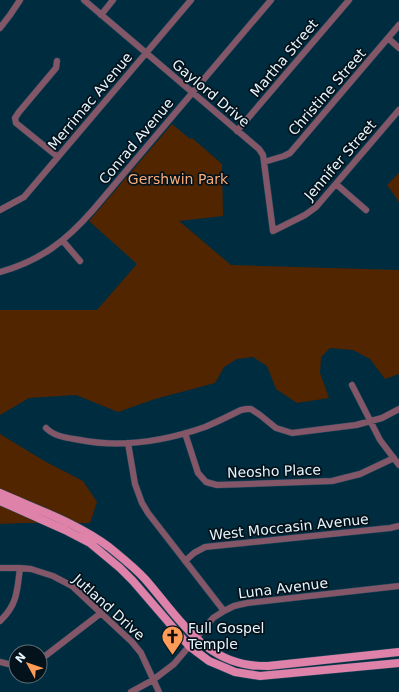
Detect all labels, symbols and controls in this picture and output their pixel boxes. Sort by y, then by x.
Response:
street label: Martha Street [247,16,321,100]
street label: Christine Street [285,45,369,139]
street label: Merrimac Avenue [45,49,135,153]
street label: Gaylord Drive [169,56,253,130]
street label: Conrad Avenue [96,95,176,187]
street label: Jennifer Street [300,116,379,204]
park label: Gershwin Park [128,171,229,187]
street label: Neosho Place [227,461,321,481]
street label: West Moccasin Avenue [209,511,369,543]
street label: Jutland Drive [69,570,148,643]
street label: Luna Avenue [237,575,329,601]
place label: Full Gospel Temple [187,620,265,652]
church icon: Full Gospel Temple [160,623,186,656]
north arrow [8,644,48,684]
text: N [13,650,29,666]

